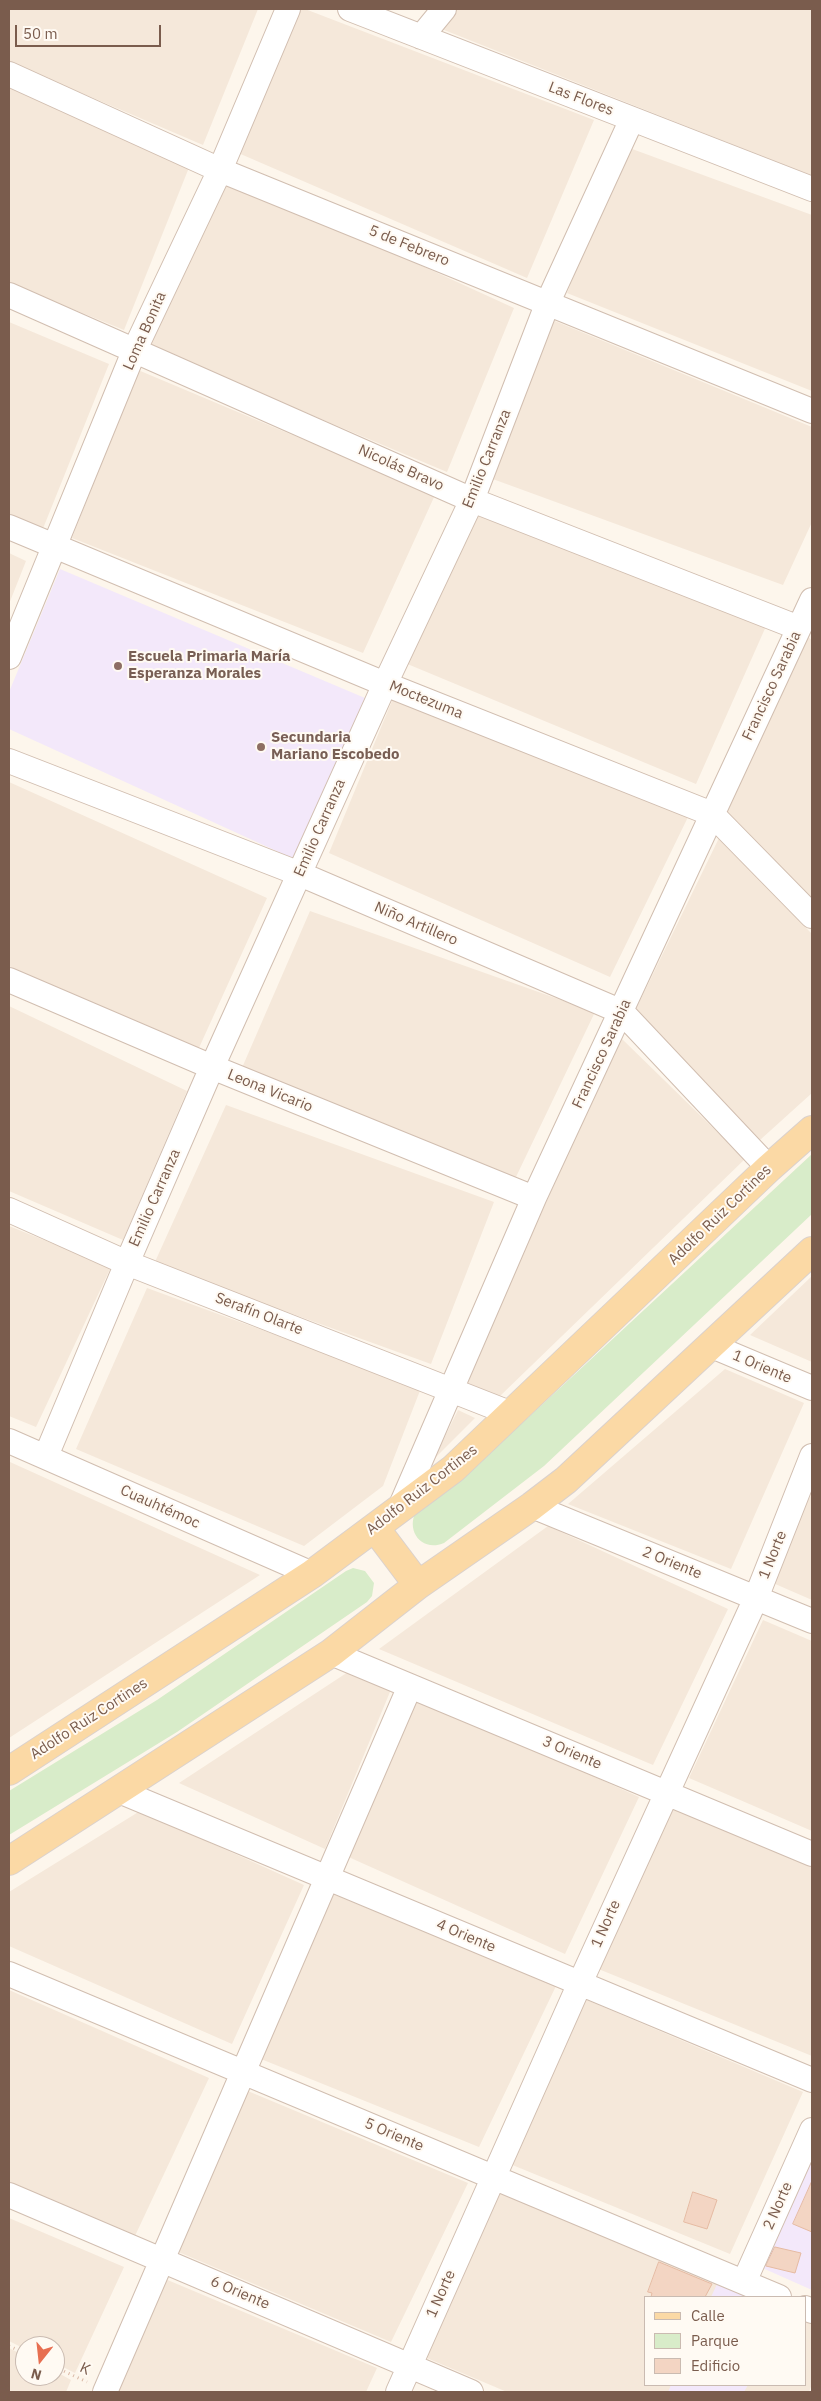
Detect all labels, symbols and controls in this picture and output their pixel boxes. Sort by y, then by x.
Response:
scale bar [18,15,164,47]
text: 50 m [23,24,58,43]
street label: Las Flores [546,78,616,120]
street label: 5 de Febrero [366,222,452,270]
street label: Loma Bonita [120,289,170,373]
street label: Emilio Carranza [459,407,515,511]
street label: Nicolás Bravo [355,441,447,495]
street label: Francisco Sarabia [739,628,805,744]
place label: Escuela Primaria María Esperanza Morales [128,648,291,683]
marker: Escuela Primaria María Esperanza Morales [112,660,124,672]
street label: Moctezuma [386,677,466,723]
place label: Secundaria Mariano Escobedo [271,729,400,764]
marker: Secundaria Mariano Escobedo [255,741,267,753]
street label: Emilio Carranza [290,776,350,880]
street label: Niño Artillero [371,898,461,950]
street label: Francisco Sarabia [569,996,635,1112]
street label: Leona Vicario [225,1066,315,1116]
street label: Emilio Carranza [125,1146,185,1250]
street label: Adolfo Ruiz Cortines [665,1161,775,1269]
street label: Serafín Olarte [212,1289,306,1339]
street label: 1 Oriente [730,1346,794,1388]
street label: Adolfo Ruiz Cortines [363,1441,481,1539]
street label: Cuauhtémoc [117,1481,203,1533]
street label: 1 Norte [755,1528,791,1582]
street label: 2 Oriente [640,1543,704,1583]
street label: Adolfo Ruiz Cortines [27,1674,151,1764]
street label: 3 Oriente [540,1732,604,1774]
street label: 1 Norte [587,1897,625,1951]
street label: 4 Oriente [434,1915,498,1957]
street label: 5 Oriente [362,2114,426,2156]
street label: 2 Norte [759,2179,797,2233]
street label: 1 Norte [422,2267,460,2321]
street label: 6 Oriente [208,2272,272,2314]
legend [644,2296,806,2386]
text: Calle [691,2306,725,2325]
text: Parque [691,2331,739,2350]
north arrow [15,2336,65,2386]
text: Edificio [691,2356,740,2375]
street label: K [77,2359,93,2379]
text: N [29,2364,44,2385]

